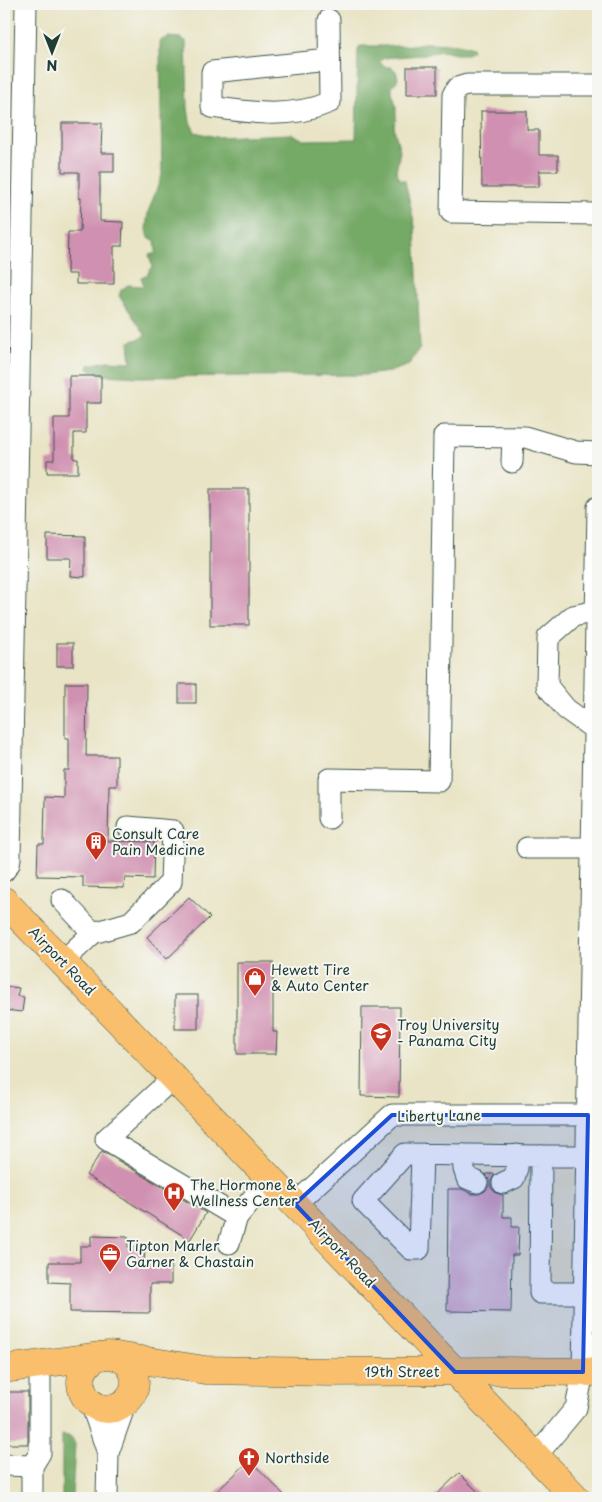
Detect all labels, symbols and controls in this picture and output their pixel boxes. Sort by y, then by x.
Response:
north arrow [28,28,78,78]
text: N [46,55,58,76]
place label: Consult Care Pain Medicine [112,823,205,860]
building icon: Consult Care Pain Medicine [84,830,108,861]
street label: Airport Road [24,921,101,1000]
place label: Hewett Tire & Auto Center [271,959,369,996]
shop icon: Hewett Tire & Auto Center [243,966,267,997]
place label: Troy University - Panama City [397,1014,500,1051]
school or university icon: Troy University - Panama City [369,1021,393,1052]
street label: Liberty Lane [397,1104,481,1127]
place label: The Hormone & Wellness Center [190,1174,298,1211]
hospital icon: The Hormone & Wellness Center [162,1181,186,1212]
street label: Airport Road [304,1213,381,1292]
place label: Tipton Marler Garner & Chastain [126,1235,254,1272]
office icon: Tipton Marler Garner & Chastain [98,1242,122,1273]
street label: 19th Street [365,1361,440,1382]
church icon: Northside [237,1446,261,1477]
place label: Northside [265,1447,329,1468]

